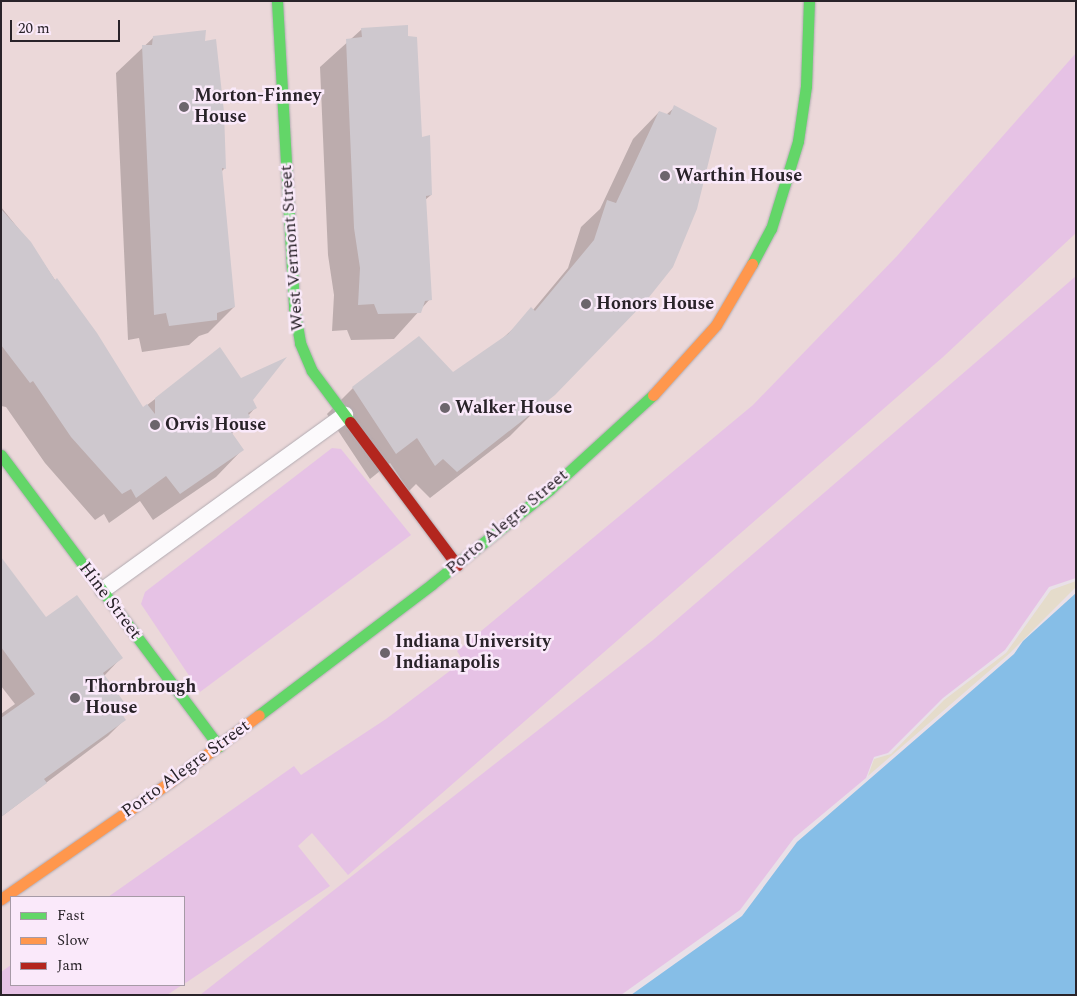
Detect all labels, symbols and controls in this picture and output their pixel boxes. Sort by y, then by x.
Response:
scale bar [12,10,122,42]
text: 20 m [18,17,50,40]
place label: Morton-Finney House [194,86,321,128]
marker: Morton-Finney House [178,101,190,113]
street label: West Vermont Street [275,164,309,332]
place label: Warthin House [675,165,802,187]
marker: Warthin House [659,170,671,182]
place label: Honors House [596,293,714,315]
marker: Honors House [580,298,592,310]
place label: Walker House [455,397,572,419]
marker: Walker House [439,402,451,414]
place label: Orvis House [165,414,266,436]
marker: Orvis House [149,419,161,431]
street label: Porto Alegre Street [441,465,573,579]
street label: Hine Street [74,558,146,644]
place label: Indiana University Indianapolis [395,632,551,674]
marker: Indiana University Indianapolis [379,647,391,659]
place label: Thornbrough House [85,677,196,720]
marker: Thornbrough House [69,692,81,704]
street label: Porto Alegre Street [118,715,254,823]
legend [10,896,185,986]
text: Fast [57,904,85,927]
text: Slow [57,929,89,952]
text: Jam [57,954,83,977]

